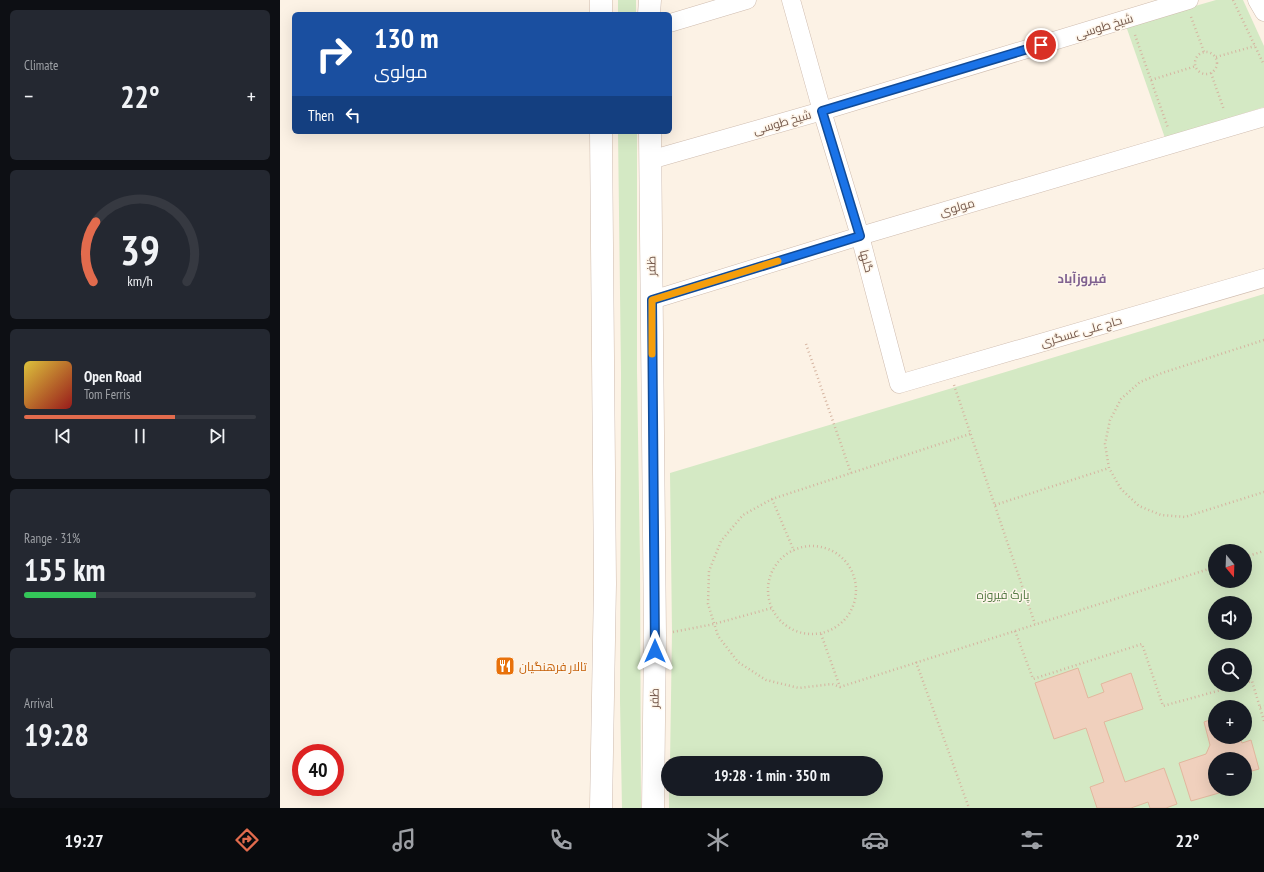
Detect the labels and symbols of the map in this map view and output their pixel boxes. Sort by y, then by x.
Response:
street label: شیخ طوسی [1073,10,1135,43]
pin [1024,28,1058,62]
street label: شیخ طوسی [751,107,813,138]
street label: مولوی [938,195,976,219]
street label: گلها [857,248,877,274]
street label: ظفر [643,256,659,277]
district label: فیروزآباد [1057,270,1107,287]
street label: حاج علی عسگری [1039,312,1124,351]
north arrow [1208,544,1252,588]
park label: پارک فیروزه [977,587,1030,604]
position arrow [634,630,676,672]
restaurant icon: تالار فرهنگیان [494,655,516,677]
place label: تالار فرهنگیان [519,659,587,674]
street label: ظفر [646,688,662,709]
speed limit sign: 40 [292,744,344,796]

